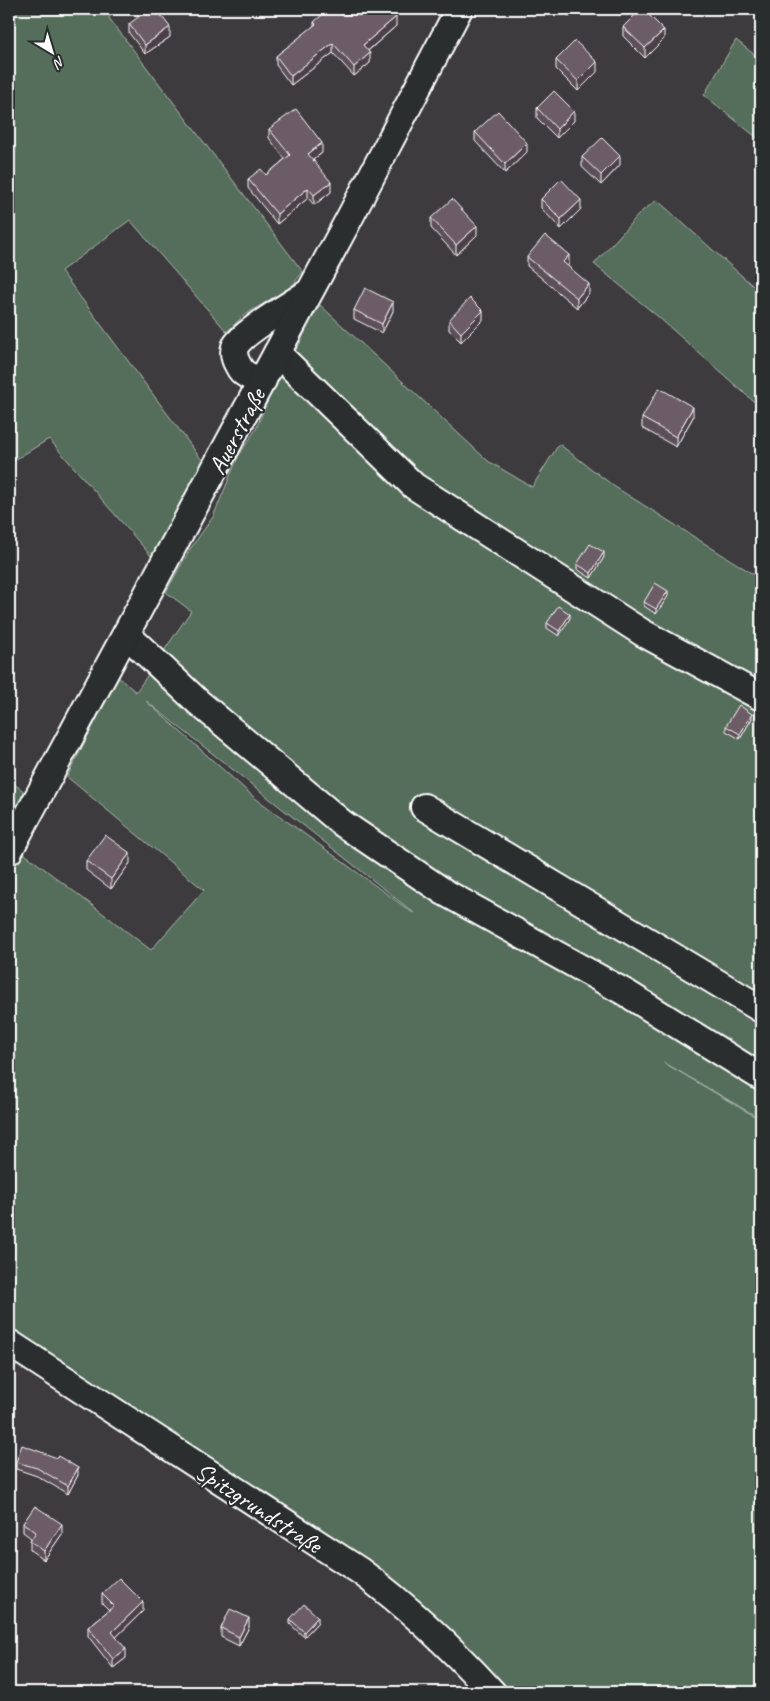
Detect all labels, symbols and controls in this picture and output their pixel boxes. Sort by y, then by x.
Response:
north arrow [28,28,78,78]
text: N [49,52,68,73]
street label: Auerstraße [201,381,274,480]
street label: Spitzgrundstraße [189,1455,329,1562]

